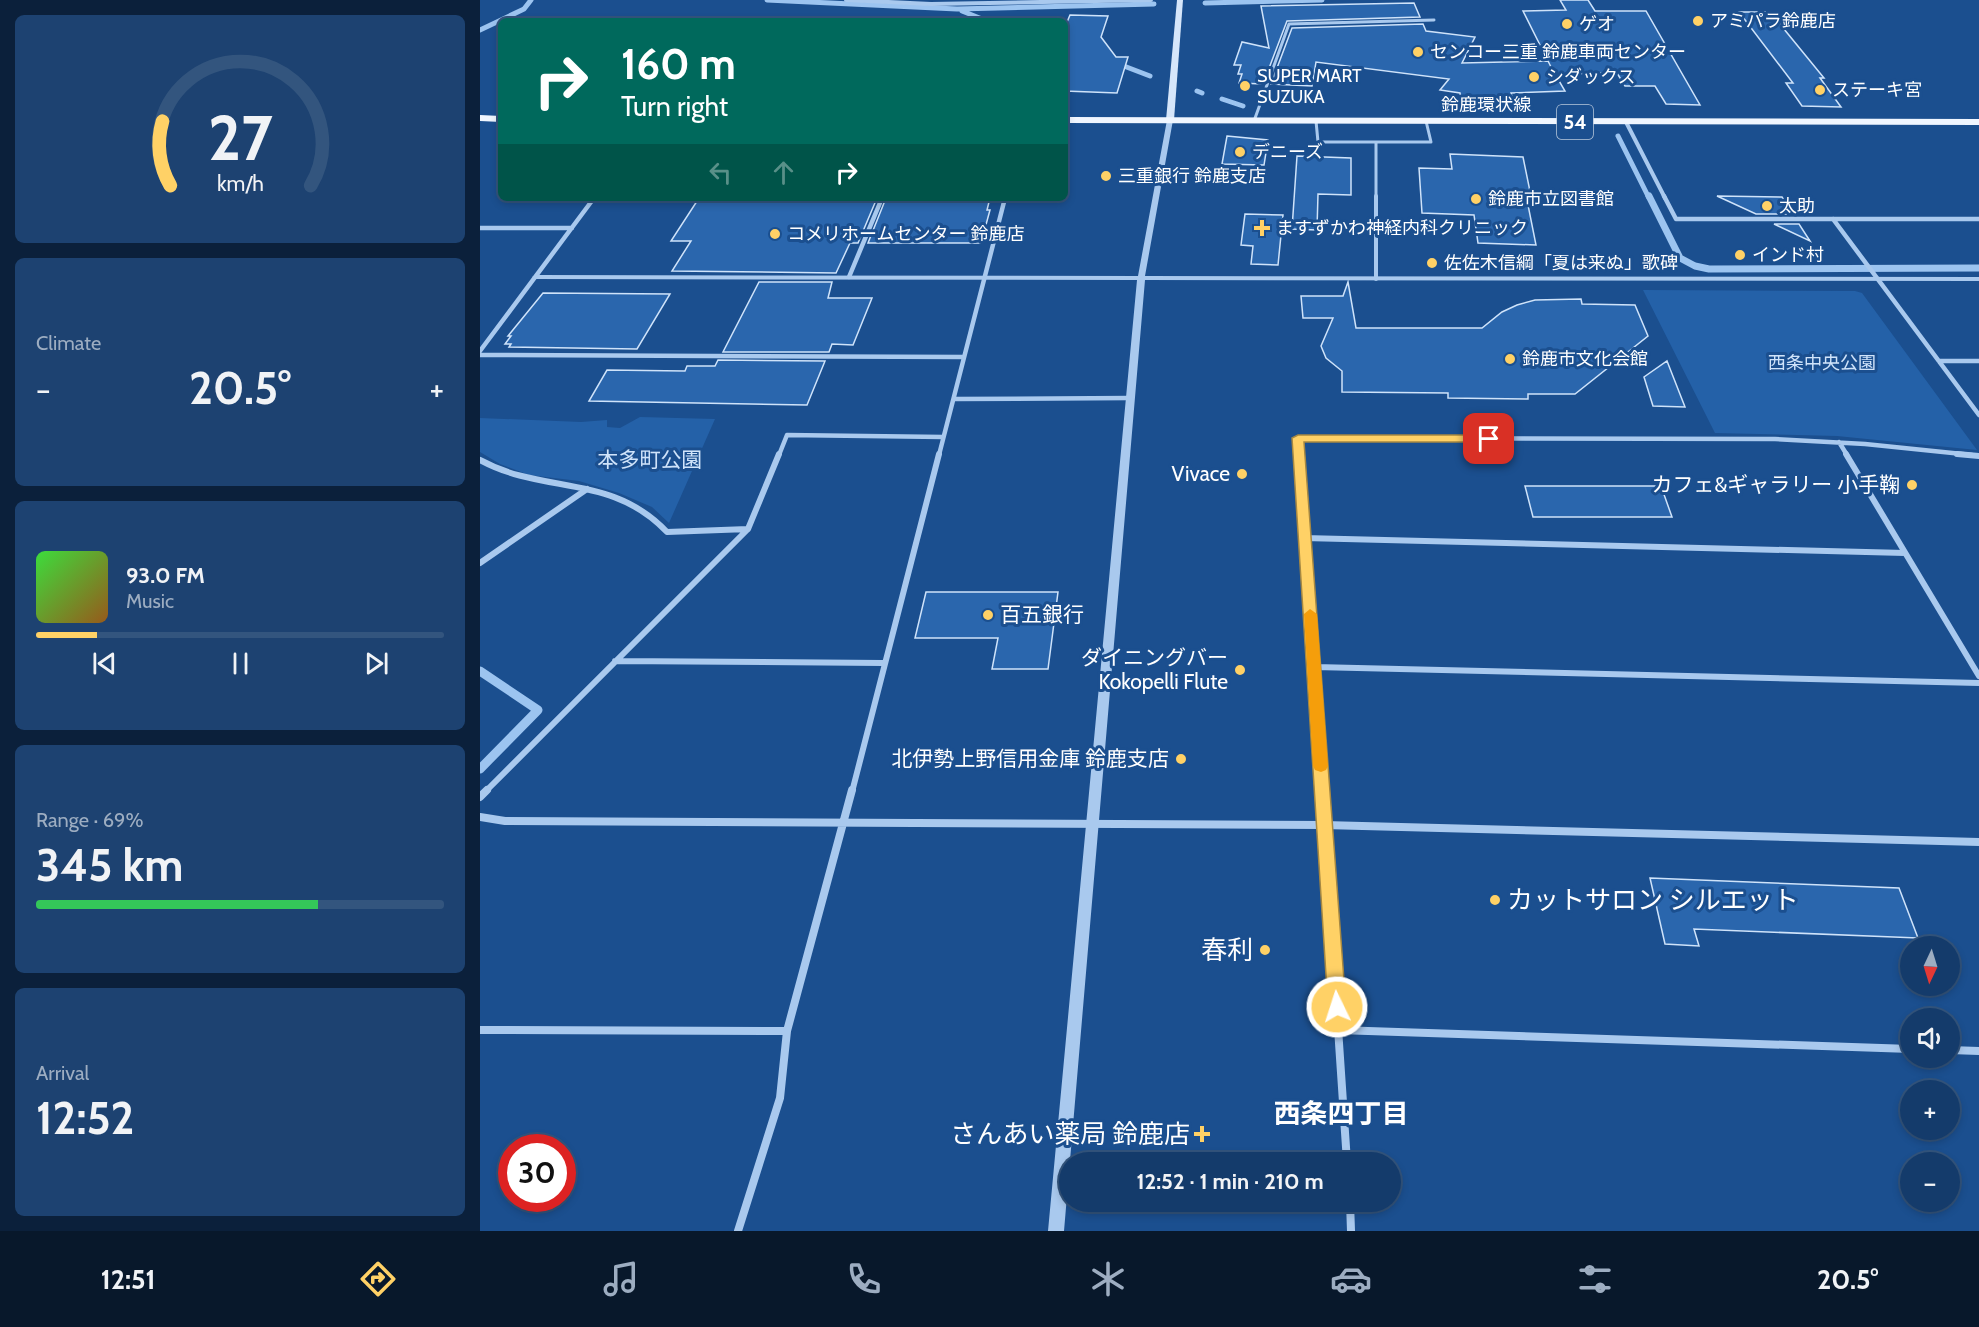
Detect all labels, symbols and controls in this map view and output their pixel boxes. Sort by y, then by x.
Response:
place label: アミパラ鈴鹿店 [1710,10,1836,32]
place label: ゲオ [1579,13,1615,35]
marker: アミパラ鈴鹿店 [1691,14,1705,28]
marker: ゲオ [1560,17,1574,31]
text: 160 m [621,38,736,90]
place label: センコー三重 鈴鹿車両センター [1430,41,1686,63]
icon: right [522,42,600,120]
marker: センコー三重 鈴鹿車両センター [1411,45,1425,59]
place label: SUPER MART SUZUKA [1257,65,1362,108]
place label: シダックス [1546,66,1635,88]
marker: シダックス [1527,70,1541,84]
marker: SUPER MART SUZUKA [1238,79,1252,93]
place label: ステーキ宮 [1832,79,1922,101]
marker: ステーキ宮 [1813,83,1827,97]
text: Turn right [621,90,728,123]
street label: 鈴鹿環状線 [1441,94,1531,116]
text: 27 [208,100,273,176]
road number: 54 [1557,105,1593,139]
place label: デニーズ [1252,141,1323,163]
marker: デニーズ [1233,145,1247,159]
icon: left [704,156,737,189]
icon: ahead [767,156,800,189]
icon: right [830,156,863,189]
place label: 三重銀行 鈴鹿支店 [1118,165,1266,187]
marker: 三重銀行 鈴鹿支店 [1099,169,1113,183]
text: km/h [217,170,263,196]
place label: 鈴鹿市立図書館 [1488,188,1614,210]
marker: 鈴鹿市立図書館 [1469,192,1483,206]
place label: 太助 [1779,195,1815,217]
marker: 太助 [1760,199,1774,213]
place label: ますずかわ神経内科クリニック [1276,217,1528,239]
marker: ますずかわ神経内科クリニック [1253,219,1271,237]
place label: コメリホームセンター 鈴鹿店 [787,223,1025,245]
marker: コメリホームセンター 鈴鹿店 [768,227,782,241]
place label: インド村 [1752,244,1824,266]
marker: インド村 [1733,248,1747,262]
place label: 佐佐木信綱「夏は来ぬ」歌碑 [1444,252,1678,274]
marker: 佐佐木信綱「夏は来ぬ」歌碑 [1425,256,1439,270]
text: Climate [36,331,101,355]
place label: 鈴鹿市文化会館 [1522,348,1648,370]
marker: 鈴鹿市文化会館 [1503,352,1517,366]
park label: 西条中央公園 [1768,352,1876,374]
text: 20.5° [189,361,291,415]
text: − [36,369,51,409]
text: + [429,369,444,409]
pin [1463,413,1514,464]
icon: arrive [1472,422,1505,455]
park label: 本多町公園 [598,447,703,472]
place label: Vivace [1171,461,1230,486]
marker: Vivace [1235,467,1249,481]
place label: カフェ&ギャラリー 小手鞠 [1651,472,1900,497]
marker: カフェ&ギャラリー 小手鞠 [1905,478,1919,492]
text: 93.0 FM [126,562,205,589]
text: Music [126,589,174,613]
place label: 百五銀行 [1000,602,1084,627]
marker: 百五銀行 [981,608,995,622]
place label: ダイニングバー Kokopelli Flute [1081,645,1228,694]
icon: previous [88,647,121,680]
icon: pause [224,647,257,680]
icon: next [360,647,393,680]
marker: ダイニングバー Kokopelli Flute [1233,663,1247,677]
place label: 北伊勢上野信用金庫 鈴鹿支店 [891,746,1169,771]
marker: 北伊勢上野信用金庫 鈴鹿支店 [1174,752,1188,766]
text: Range · 69% [36,808,143,832]
text: 345 km [36,838,183,892]
place label: カットサロン シルエット [1507,884,1799,916]
marker: カットサロン シルエット [1488,893,1502,907]
place label: 春利 [1201,934,1253,966]
north arrow [1900,936,1960,996]
map controls [1900,936,1960,1212]
marker: 春利 [1258,943,1272,957]
position arrow [1305,975,1369,1039]
button: sound [1900,1008,1960,1068]
text: Arrival [36,1061,89,1085]
button: + [1900,1080,1960,1140]
text: 12:52 [36,1091,134,1145]
district label: 西条四丁目 [1274,1097,1409,1130]
place label: さんあい薬局 鈴鹿店 [950,1118,1190,1150]
marker: さんあい薬局 鈴鹿店 [1195,1127,1209,1141]
speed limit sign: 30 [498,1134,576,1212]
button: − [1900,1152,1960,1212]
text: 12:52 · 1 min · 210 m [1136,1168,1324,1195]
icon: directions [357,1258,399,1300]
icon: music [600,1258,642,1300]
icon: phone [843,1258,885,1300]
icon: climate [1087,1258,1129,1300]
icon: car [1330,1258,1372,1300]
icon: filters [1574,1258,1616,1300]
text: 12:51 [101,1263,155,1296]
text: 20.5° [1817,1263,1878,1296]

